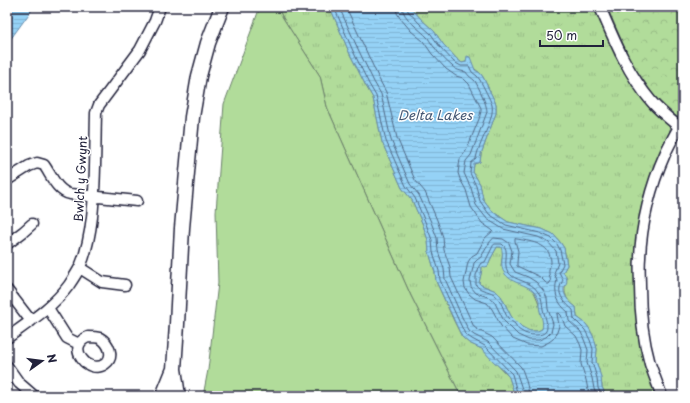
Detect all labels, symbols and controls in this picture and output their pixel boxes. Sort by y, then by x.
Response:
scale bar [540,22,603,48]
text: 50 m [546,26,577,44]
water label: Delta Lakes [398,105,473,124]
street label: Bwlch y Gwynt [69,135,91,223]
north arrow [22,341,62,381]
text: N [43,352,62,365]

